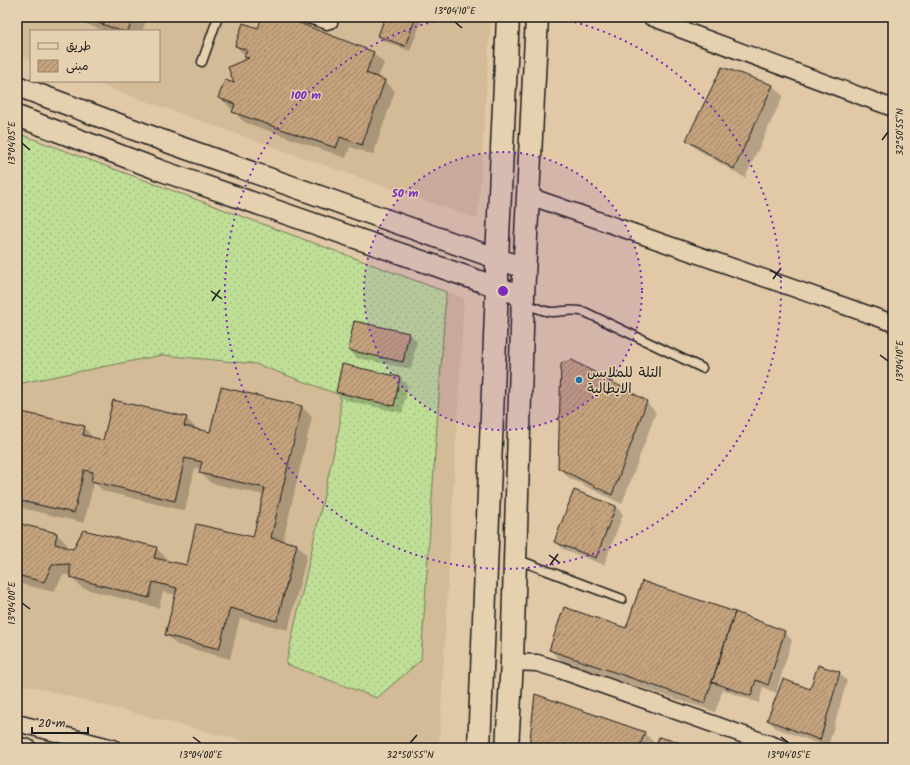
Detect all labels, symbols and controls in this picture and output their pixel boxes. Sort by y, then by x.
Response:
text: 13°04'10"E [434,3,477,19]
legend [30,30,160,82]
text: طريق [66,37,91,56]
text: مبنى [66,57,89,76]
text: 100 m [291,86,321,105]
text: 32°50'55"N [892,108,908,156]
text: 13°04'05"E [4,120,20,165]
text: 50 m [391,184,419,203]
centre of rings [496,284,510,298]
text: 13°04'10"E [892,339,908,382]
place label: التلة للملابس الايطالية [587,362,662,400]
marker: التلة للملابس الايطالية [574,375,584,385]
text: 13°04'00"E [4,580,20,625]
scale bar [32,709,88,735]
text: 20 m [38,714,66,733]
text: 13°04'00"E [179,747,224,763]
text: 32°50'55"N [386,747,434,763]
text: 13°04'05"E [767,747,812,763]

